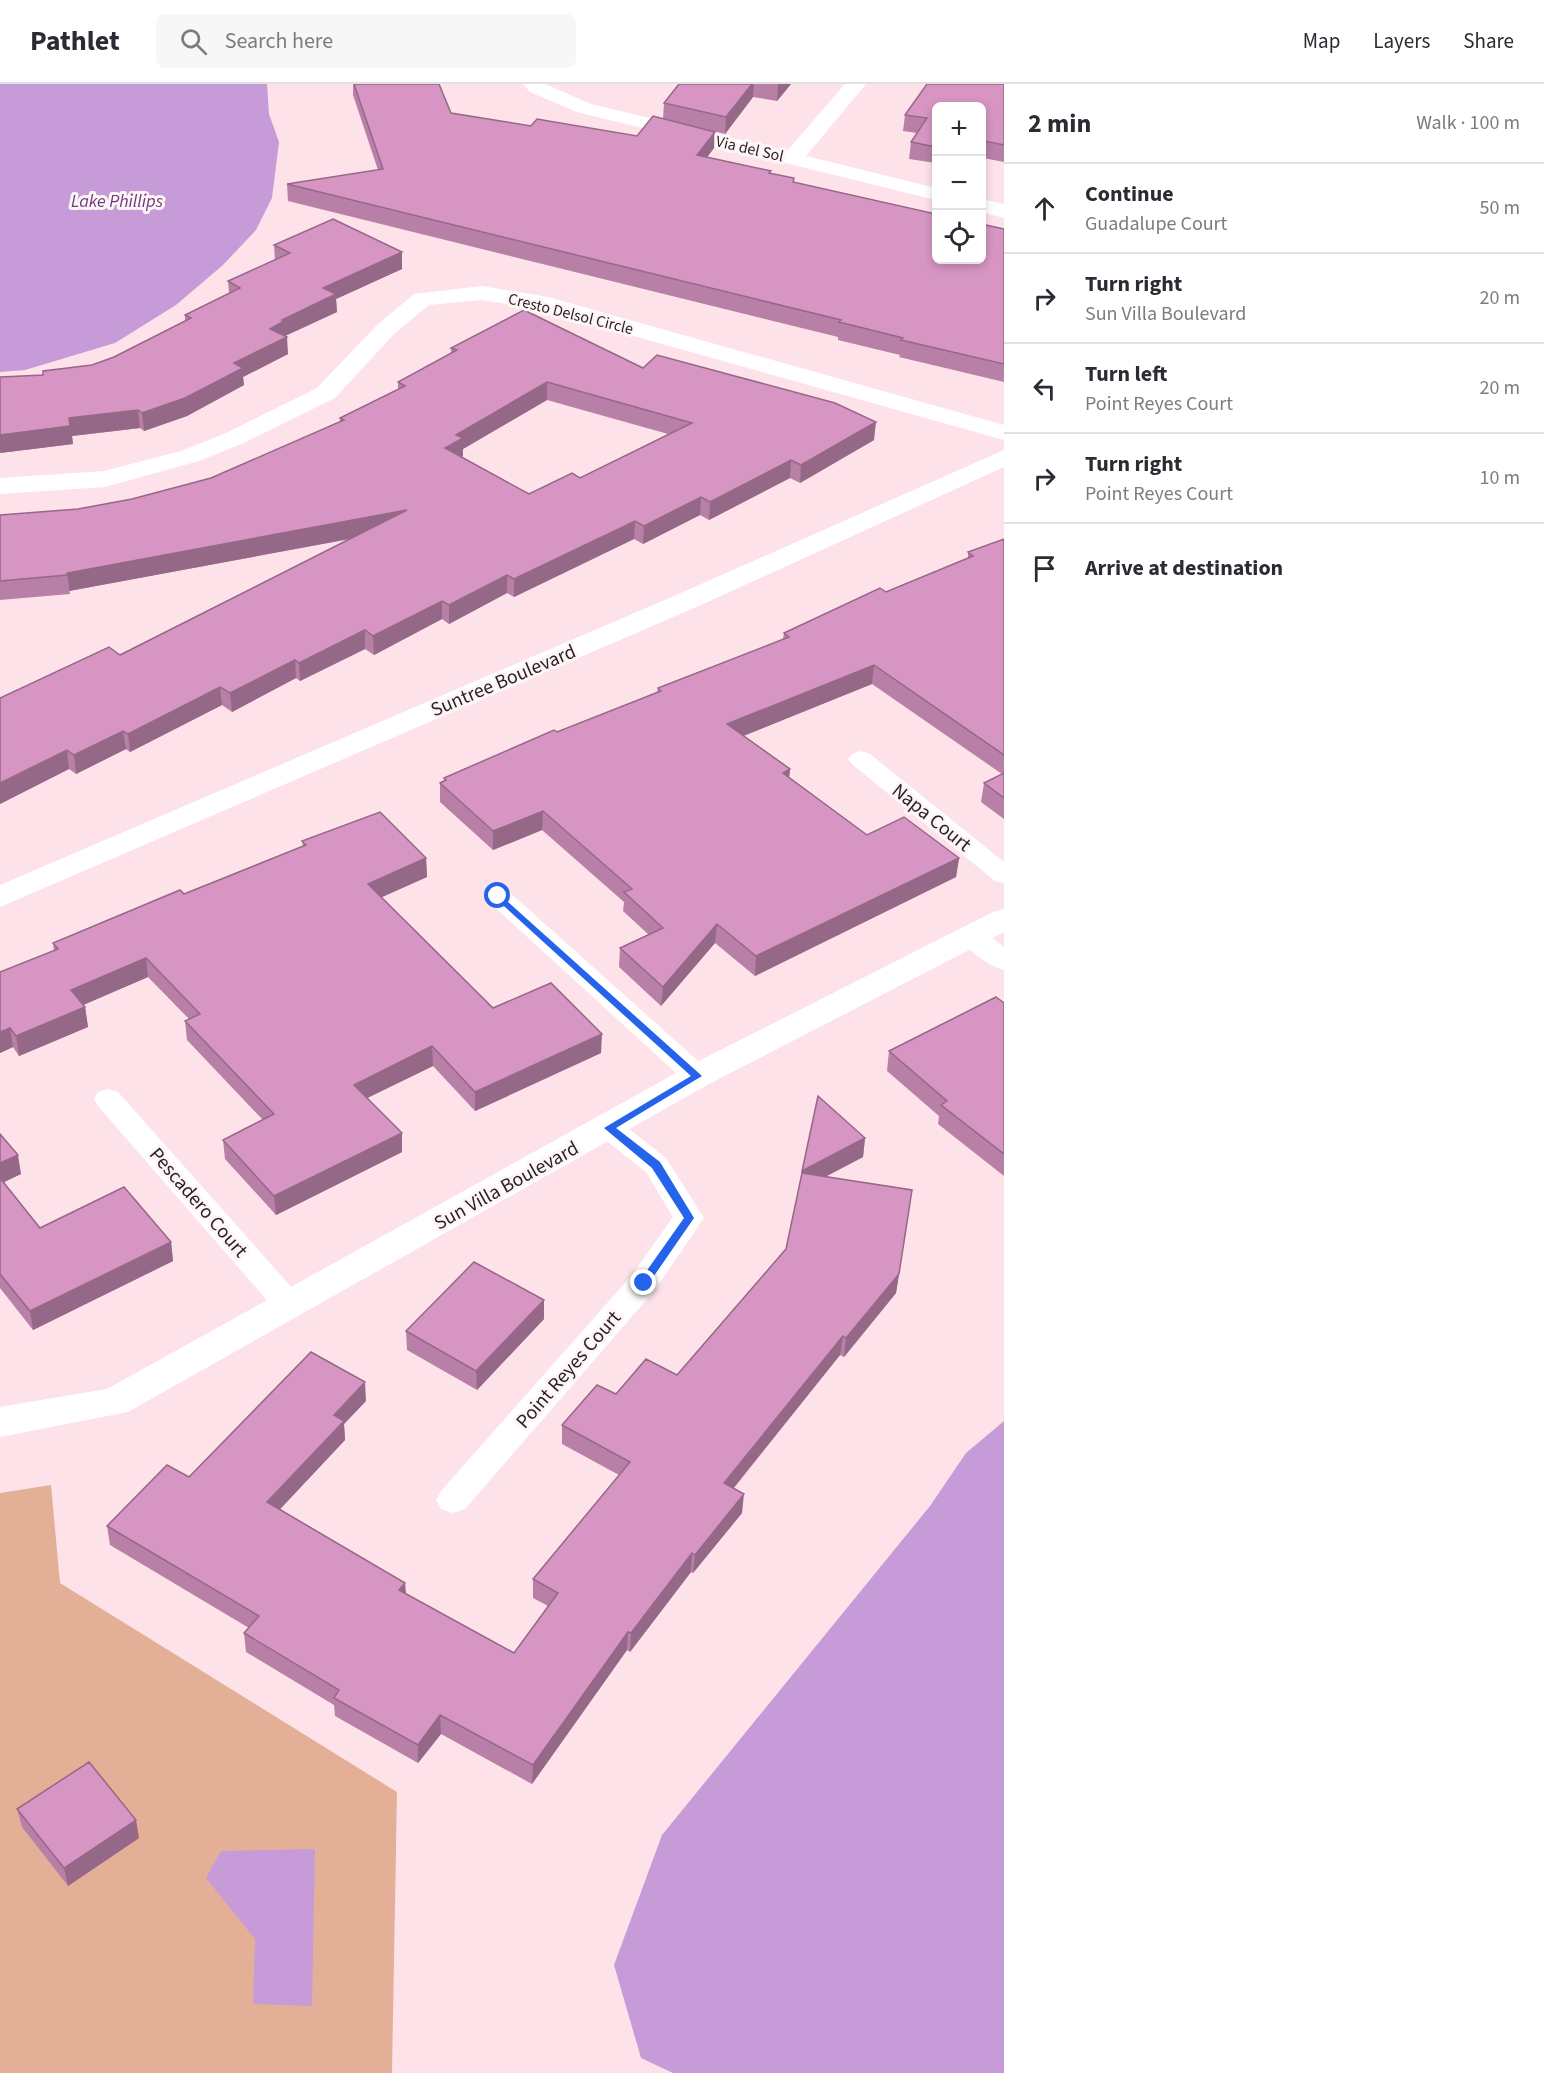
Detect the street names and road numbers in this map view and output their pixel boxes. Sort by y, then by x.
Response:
street label: Via del Sol [714,131,786,167]
street label: Cresto Delsol Circle [506,288,636,340]
street label: Suntree Boulevard [426,638,580,724]
street label: Napa Court [886,777,977,859]
street label: Sun Villa Boulevard [429,1134,584,1237]
street label: Pescadero Court [143,1142,254,1264]
street label: Point Reyes Court [510,1304,628,1435]

